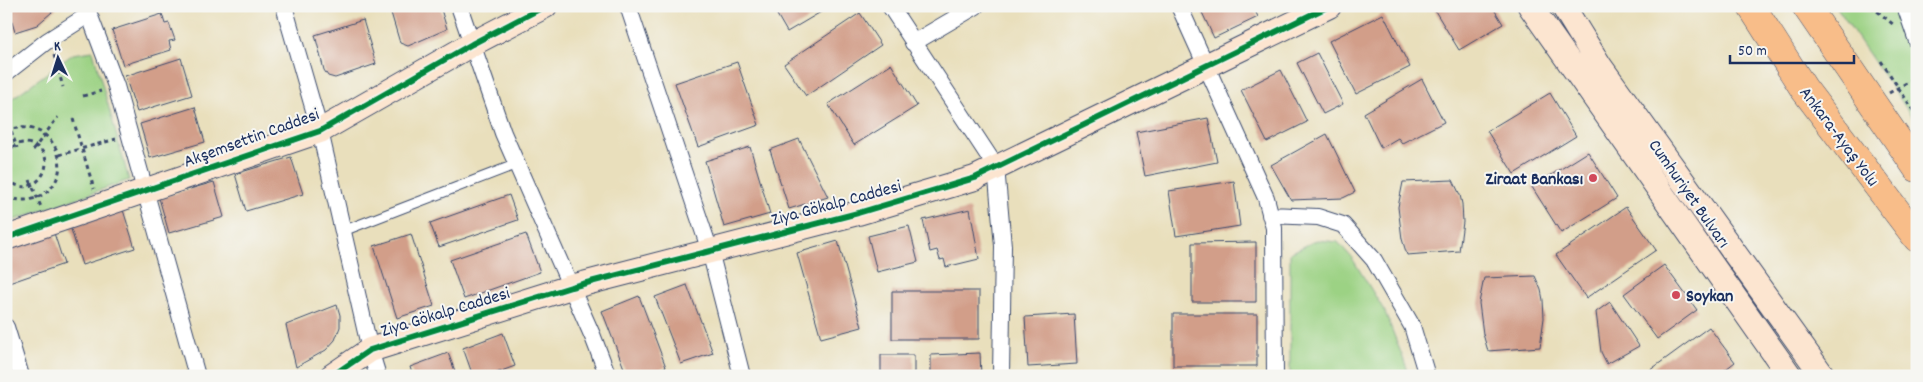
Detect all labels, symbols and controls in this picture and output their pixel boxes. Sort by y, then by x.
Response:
north arrow [32,32,82,82]
scale bar [1730,32,1854,64]
text: K [53,37,62,57]
text: 50 m [1738,41,1767,63]
street label: Ankara-Ayaş Yolu [1792,82,1884,193]
street label: Akşemsettin Caddesi [180,103,323,176]
street label: Cumhuriyet Bulvarı [1641,135,1735,254]
place label: Ziraat Bankası [1485,168,1583,193]
marker: Ziraat Bankası [1587,172,1599,184]
street label: Ziya Gökalp Caddesi [769,175,904,234]
street label: Ziya Gökalp Caddesi [378,282,513,345]
place label: Soykan [1686,285,1733,310]
marker: Soykan [1670,289,1682,301]

